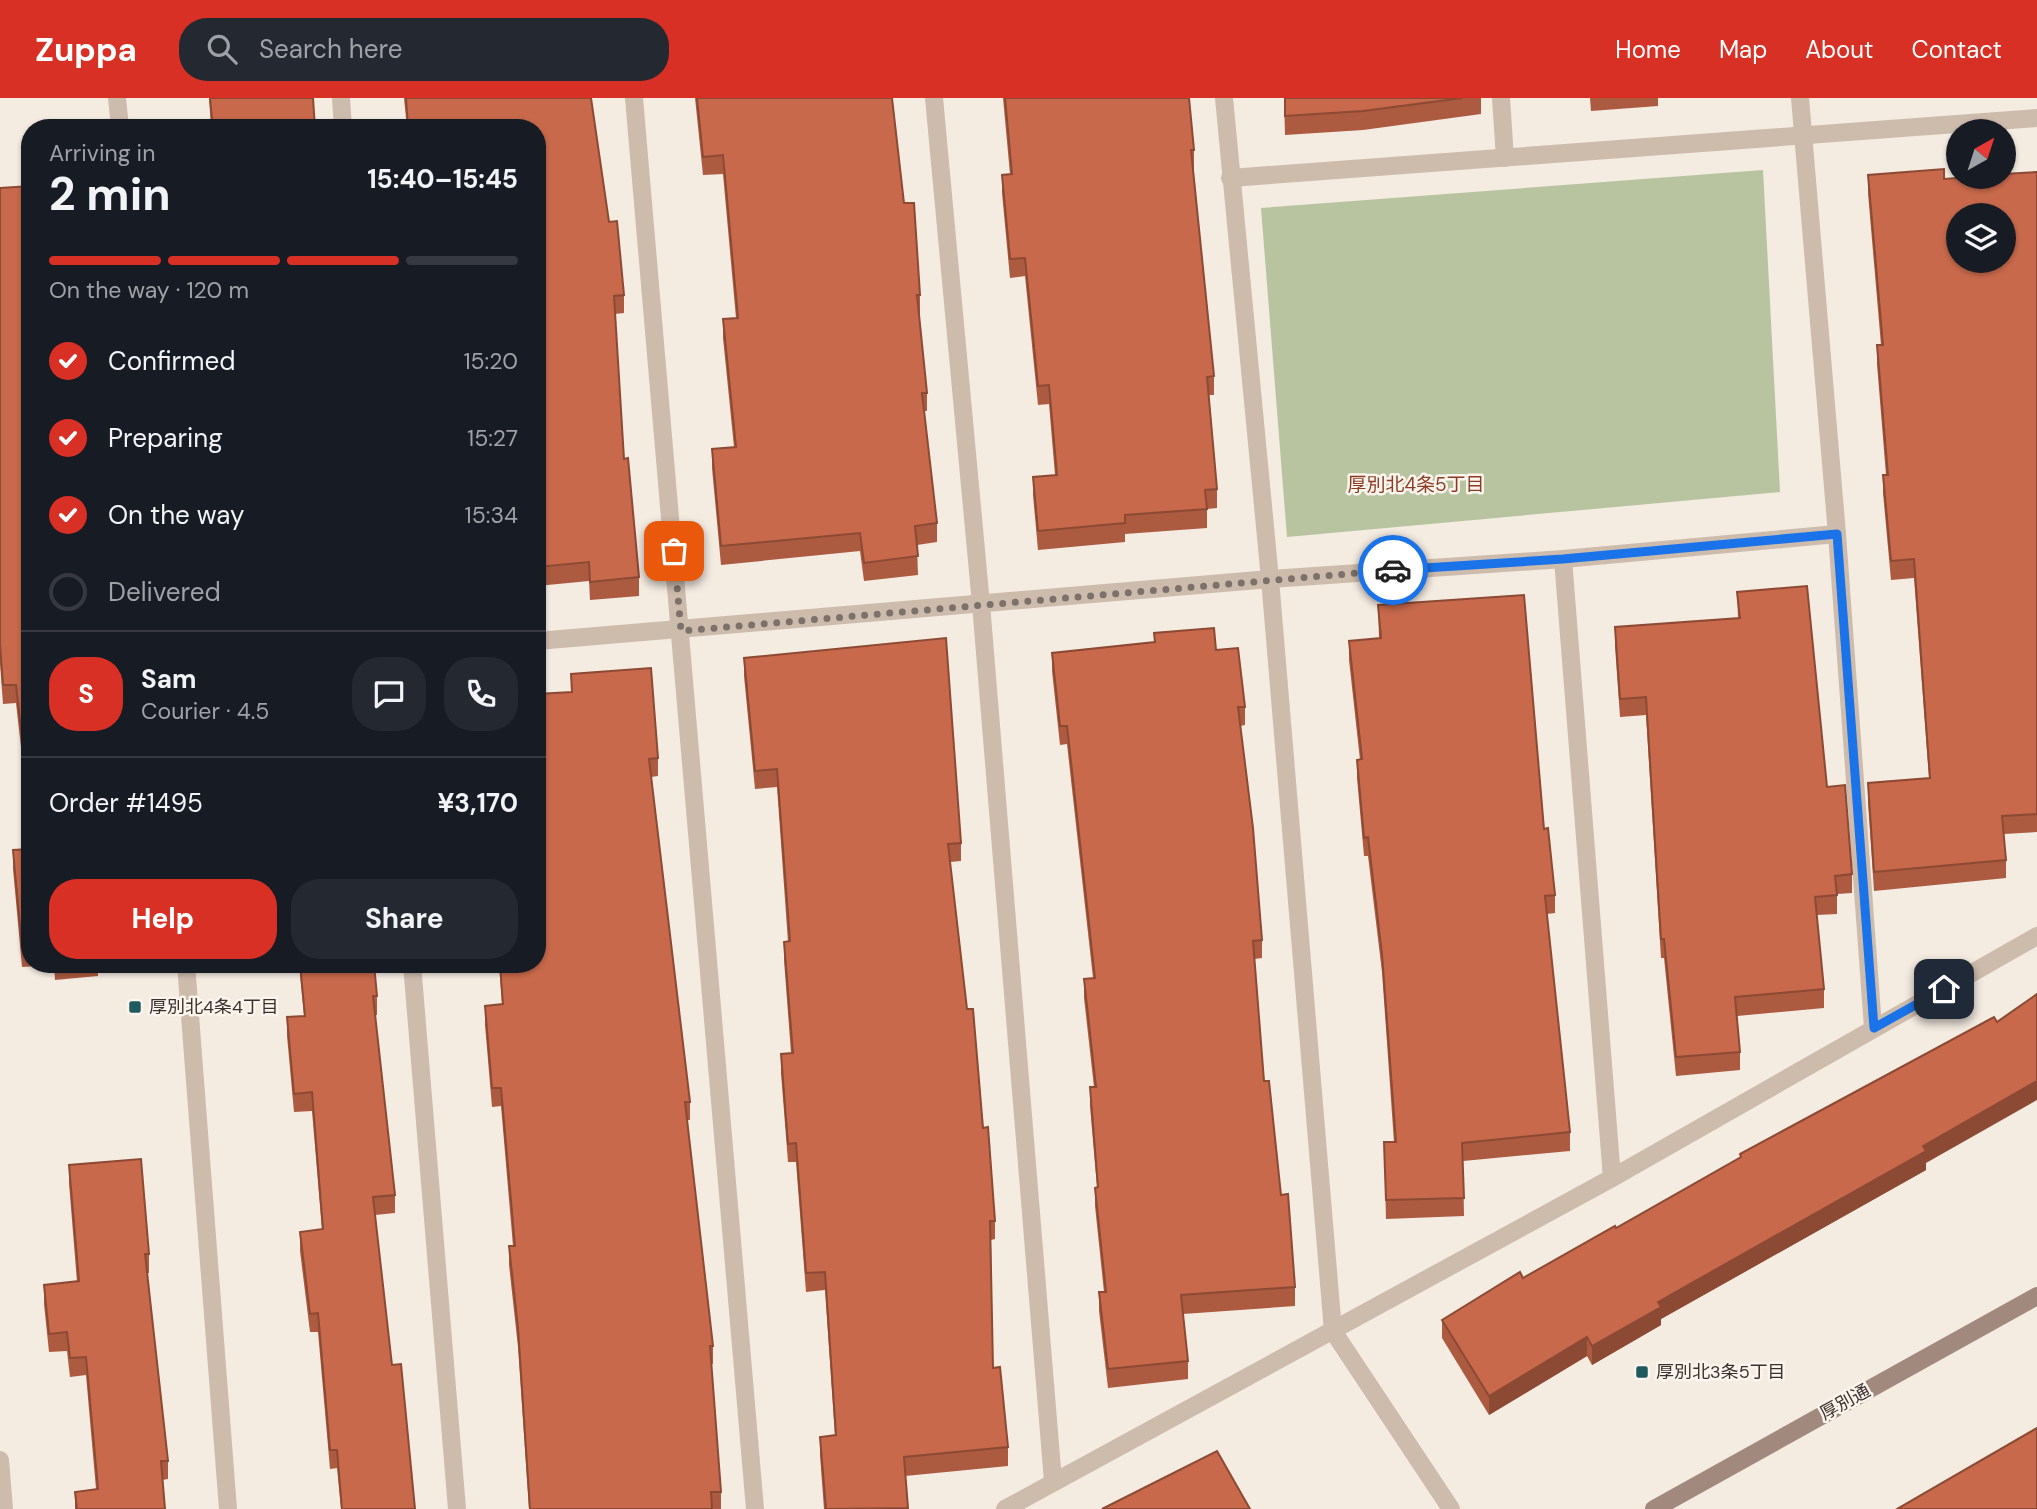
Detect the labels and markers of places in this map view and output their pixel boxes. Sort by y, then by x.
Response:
pin [644,521,704,581]
pin [1914,959,1974,1019]
place label: 厚別北4条4丁目 [149,995,279,1019]
marker: 厚別北4条4丁目 [127,999,143,1015]
place label: 厚別北3条5丁目 [1656,1360,1786,1384]
marker: 厚別北3条5丁目 [1634,1364,1650,1380]

